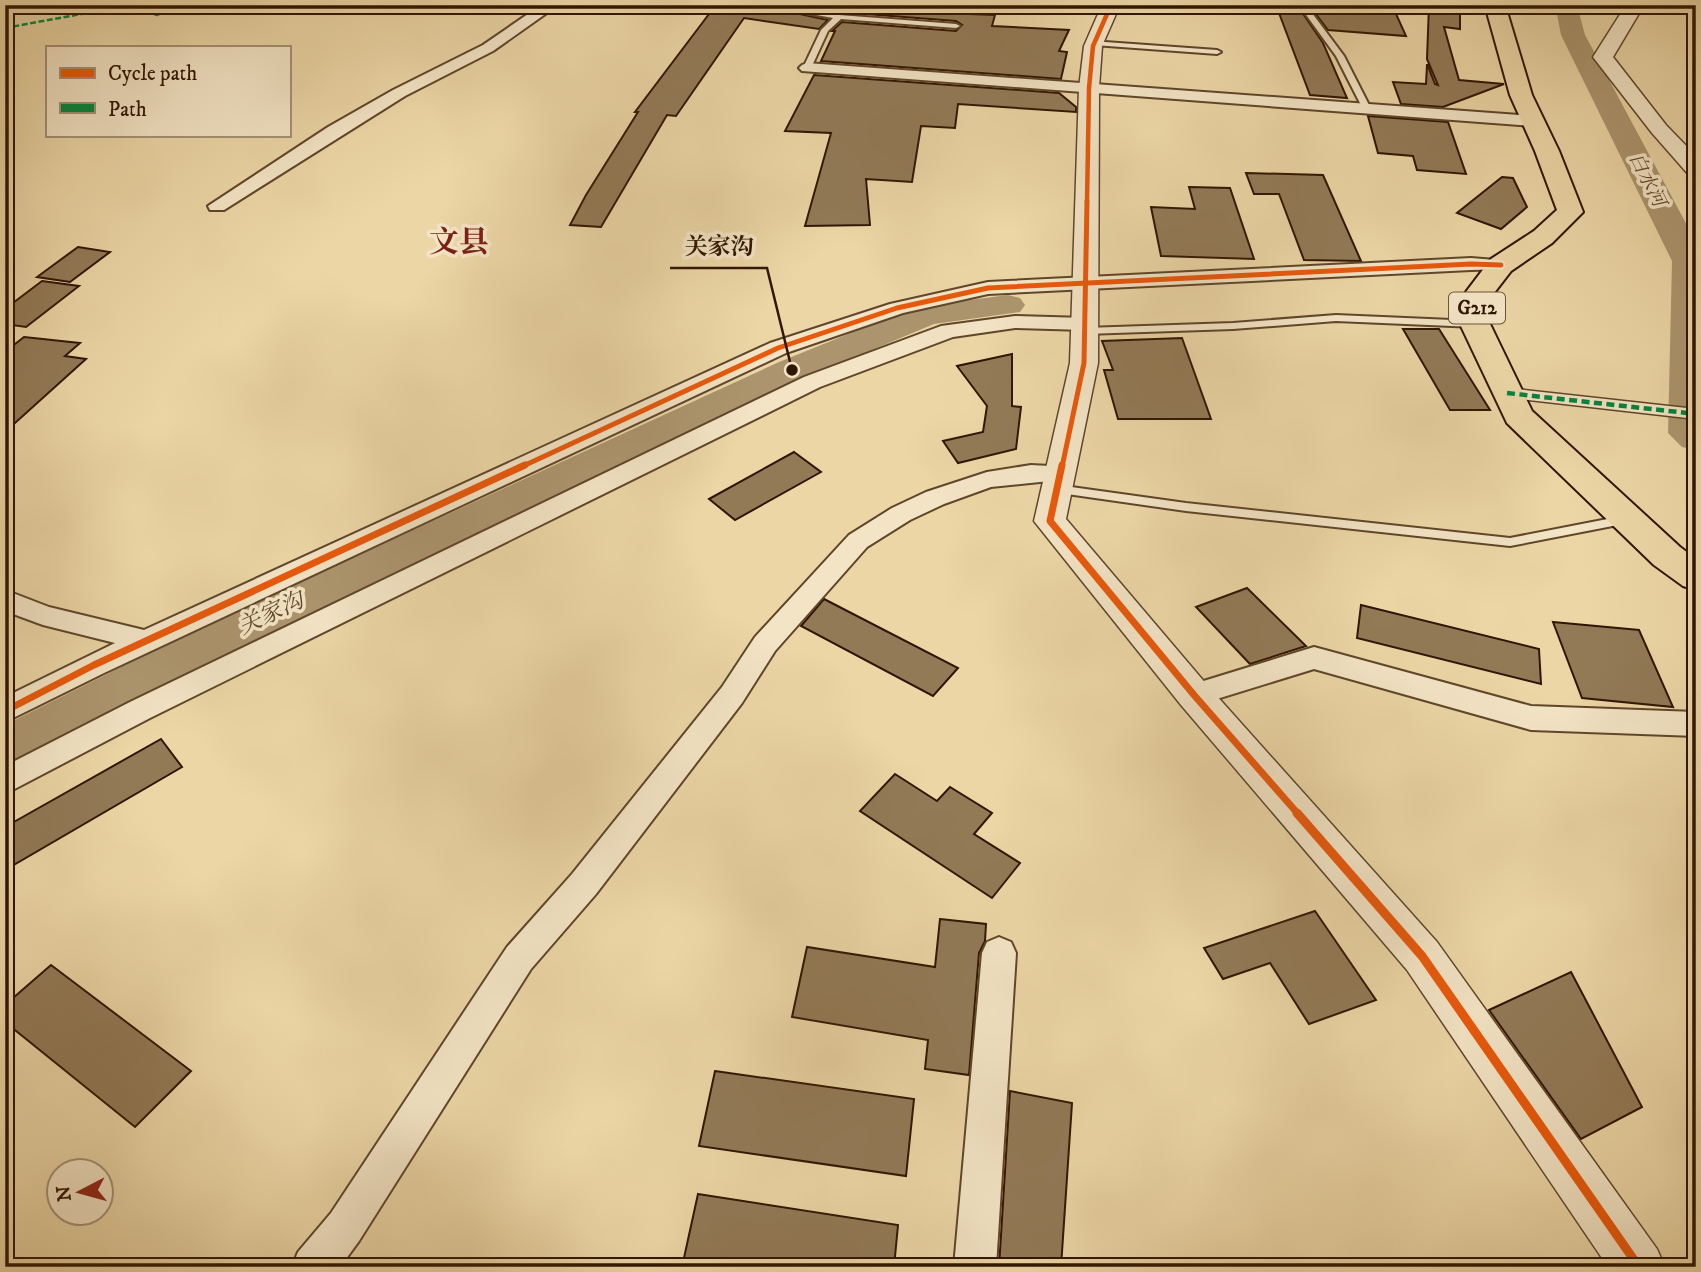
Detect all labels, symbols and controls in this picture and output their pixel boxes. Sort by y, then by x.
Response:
legend [46,46,290,136]
text: Cycle path [108,61,197,87]
text: Path [108,97,147,123]
water label: 白水河 [1624,149,1672,213]
callout: 关家沟 [670,224,767,268]
district label: 文县 [429,225,489,262]
text: 关家沟 [685,233,754,262]
road number: G212 [1449,292,1505,324]
water label: 关家沟 [234,585,311,642]
north arrow [46,1156,116,1226]
text: N [52,1184,77,1203]

